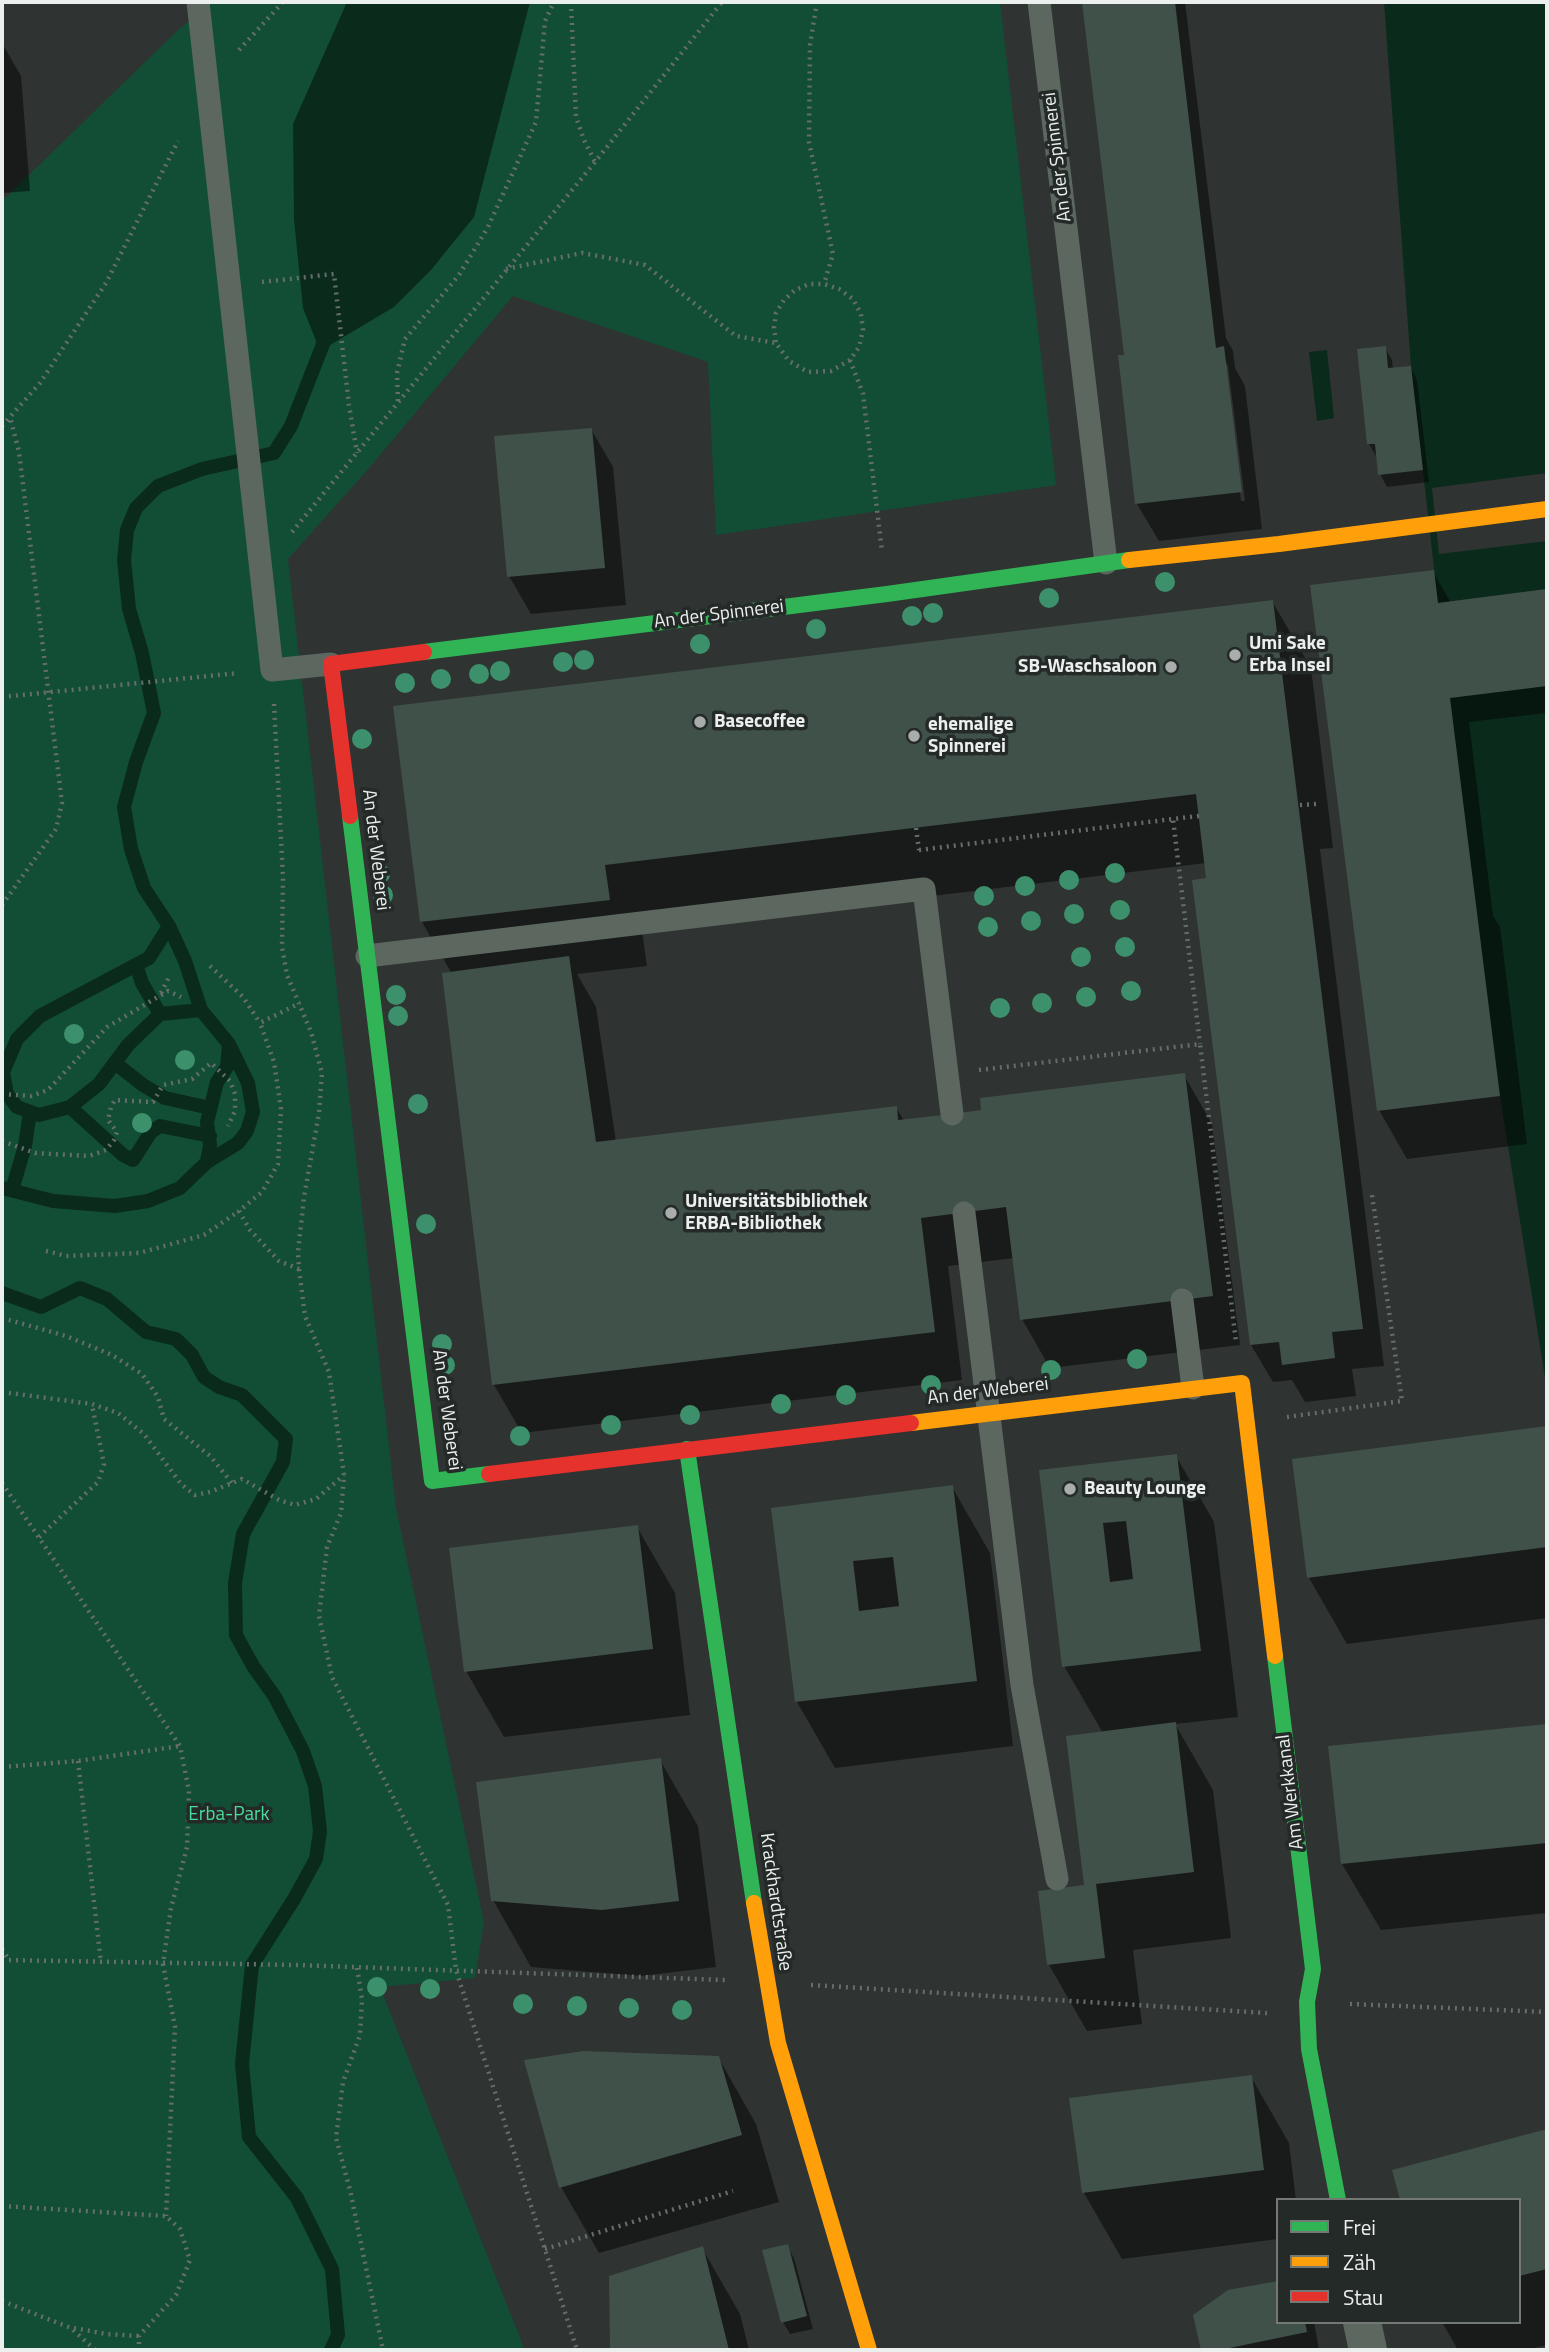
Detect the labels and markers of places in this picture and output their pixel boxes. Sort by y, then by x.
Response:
place label: Umi Sake Erba Insel [1249,633,1331,677]
marker: Umi Sake Erba Insel [1227,647,1243,663]
place label: SB-Waschsaloon [1018,656,1157,678]
marker: SB-Waschsaloon [1163,659,1179,675]
place label: Basecoffee [714,711,805,733]
marker: Basecoffee [692,714,708,730]
place label: ehemalige Spinnerei [928,714,1013,758]
marker: ehemalige Spinnerei [906,728,922,744]
place label: Universitätsbibliothek ERBA-Bibliothek [685,1191,868,1235]
marker: Universitätsbibliothek ERBA-Bibliothek [663,1205,679,1221]
place label: Beauty Lounge [1084,1478,1206,1500]
marker: Beauty Lounge [1062,1481,1078,1497]

